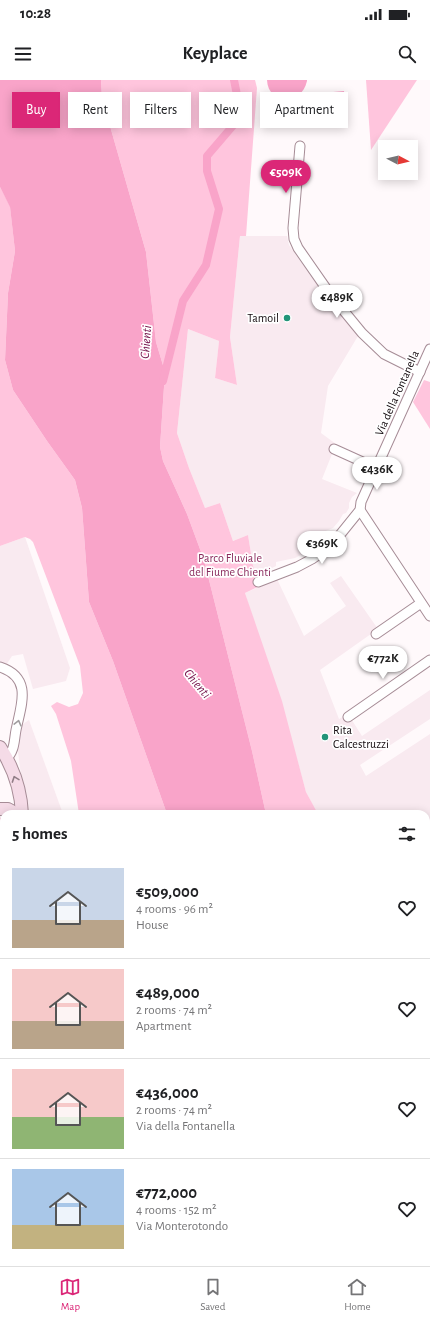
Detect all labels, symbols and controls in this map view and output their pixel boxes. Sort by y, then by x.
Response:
text: 10:28 [20,6,51,21]
icon: menu [12,43,34,65]
icon: search [396,43,418,65]
text: Keyplace [183,45,247,63]
chip: Buy [12,92,60,128]
chip: Rent [68,92,122,128]
chip: Filters [130,92,191,128]
chip: New [199,92,252,128]
chip: Apartment [260,92,348,128]
north arrow [378,140,418,180]
map controls [378,140,418,180]
pin: €509K [258,160,314,194]
text: €509K [270,166,302,179]
pin: €489K [309,285,365,319]
text: €489K [321,291,353,304]
place label: Tamoil [247,312,279,324]
marker: Tamoil [282,313,292,323]
water label: Chienti [139,325,154,359]
street label: Via della Fontanella [373,348,421,437]
pin: €436K [349,457,405,491]
text: €436K [361,463,393,476]
pin: €369K [294,531,350,565]
text: €369K [306,537,338,550]
park label: Parco Fluviale del Fiume Chienti [189,552,271,578]
pin: €772K [355,646,411,680]
text: €772K [367,652,399,665]
water label: Chienti [181,667,213,701]
one-way arrow [13,719,21,726]
place label: Rita Calcestruzzi [333,724,389,750]
marker: Rita Calcestruzzi [320,732,330,742]
one-way arrow [12,776,20,783]
icon: filters [396,823,418,845]
text: 5 homes [12,825,68,842]
text: €509,000 [136,883,199,900]
icon: home [44,884,92,932]
icon: heart [396,897,418,919]
text: 4 rooms · 96 m² [136,903,213,916]
text: House [136,919,168,932]
text: €489,000 [136,984,200,1001]
icon: home [44,985,92,1033]
icon: heart [396,998,418,1020]
text: 2 rooms · 74 m² [136,1004,212,1017]
text: Apartment [136,1020,191,1033]
text: €436,000 [136,1084,199,1101]
icon: home [44,1085,92,1133]
icon: heart [396,1098,418,1120]
text: 2 rooms · 74 m² [136,1104,212,1117]
text: Via della Fontanella [136,1120,235,1133]
text: €772,000 [136,1184,197,1201]
icon: home [44,1185,92,1233]
icon: heart [396,1198,418,1220]
text: 4 rooms · 152 m² [136,1204,217,1217]
text: Via Monterotondo [136,1220,228,1233]
tab: Map [59,1276,81,1313]
tab: Saved [200,1276,225,1313]
tab: Home [344,1276,371,1313]

